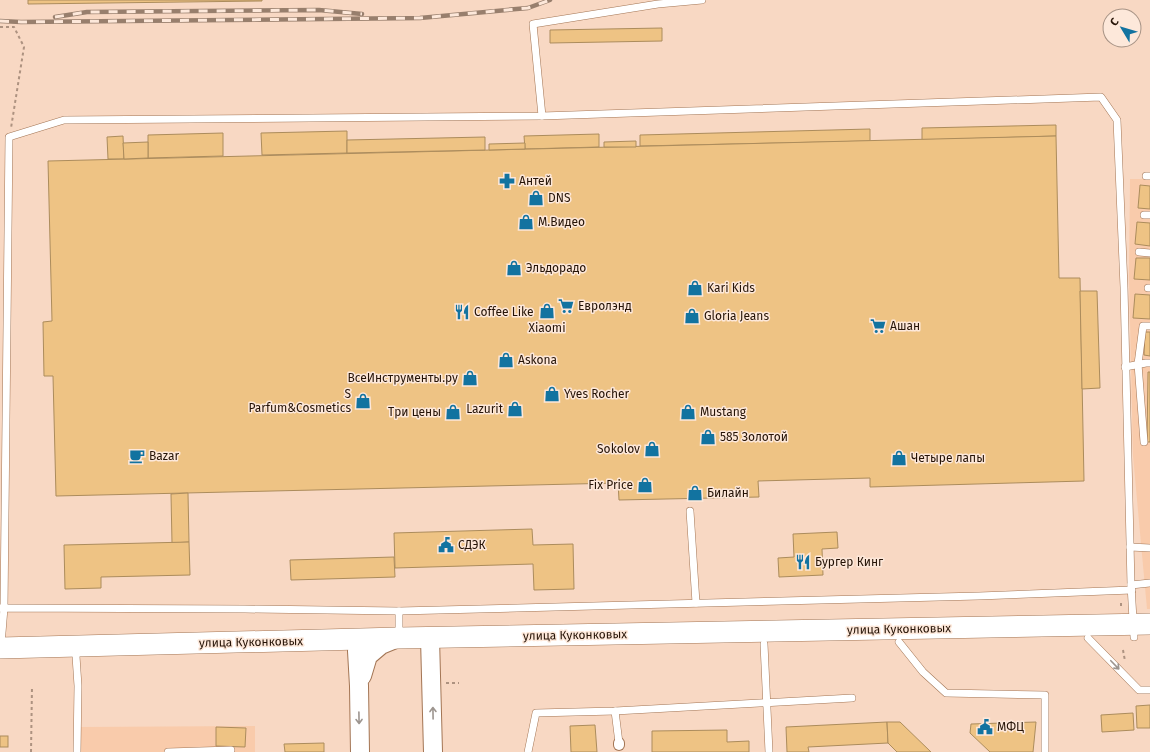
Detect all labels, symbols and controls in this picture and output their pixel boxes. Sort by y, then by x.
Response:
north arrow [1102,8,1142,48]
text: С [1107,15,1122,29]
pharmacy icon: Антей [498,172,516,190]
place label: Антей [519,174,552,188]
shop icon: DNS [527,189,545,207]
place label: DNS [548,191,571,205]
shop icon: М.Видео [517,213,535,231]
place label: М.Видео [538,215,585,229]
shop icon: Эльдорадо [505,259,523,277]
place label: Эльдорадо [526,261,586,275]
shop icon: Kari Kids [686,279,704,297]
place label: Kari Kids [707,281,755,295]
supermarket icon: Евролэнд [557,297,575,315]
place label: Евролэнд [578,299,632,313]
shop icon: Xiaomi [538,302,556,320]
restaurant icon: Coffee Like [453,303,471,321]
place label: Coffee Like [474,305,534,319]
shop icon: Gloria Jeans [683,307,701,325]
place label: Gloria Jeans [704,309,769,323]
supermarket icon: Ашан [869,317,887,335]
place label: Ашан [890,319,920,333]
place label: Xiaomi [528,321,566,335]
shop icon: Askona [497,351,515,369]
place label: Askona [518,353,557,367]
shop icon: ВсеИнструменты.ру [461,369,479,387]
place label: ВсеИнструменты.ру [347,371,458,385]
shop icon: Yves Rocher [543,385,561,403]
place label: S Parfum&Cosmetics [249,387,351,415]
place label: Yves Rocher [564,387,630,401]
shop icon: S Parfum&Cosmetics [354,392,372,410]
shop icon: Lazurit [506,400,524,418]
place label: Lazurit [466,402,504,416]
shop icon: Три цены [444,403,462,421]
shop icon: Mustang [679,403,697,421]
place label: Три цены [388,405,441,419]
place label: Mustang [700,405,747,419]
shop icon: 585 Золотой [699,428,717,446]
place label: 585 Золотой [720,430,788,444]
shop icon: Sokolov [643,440,661,458]
place label: Sokolov [597,442,640,456]
cafe icon: Bazar [128,447,146,465]
place label: Bazar [149,449,179,463]
shop icon: Четыре лапы [890,449,908,467]
place label: Четыре лапы [911,451,985,465]
shop icon: Fix Price [636,476,654,494]
place label: Fix Price [588,478,633,492]
shop icon: Билайн [686,484,704,502]
place label: Билайн [707,486,749,500]
public building icon: СДЭК [437,536,455,554]
place label: СДЭК [458,538,486,552]
restaurant icon: Бургер Кинг [794,553,812,571]
place label: Бургер Кинг [815,555,884,569]
street label: улица Куконковых [847,621,951,637]
street label: улица Куконковых [523,627,627,643]
street label: улица Куконковых [199,634,303,650]
one-way arrow [1110,660,1119,670]
one-way arrow [429,707,436,720]
one-way arrow [356,711,363,724]
public building icon: МФЦ [976,718,994,736]
place label: МФЦ [997,720,1024,734]

